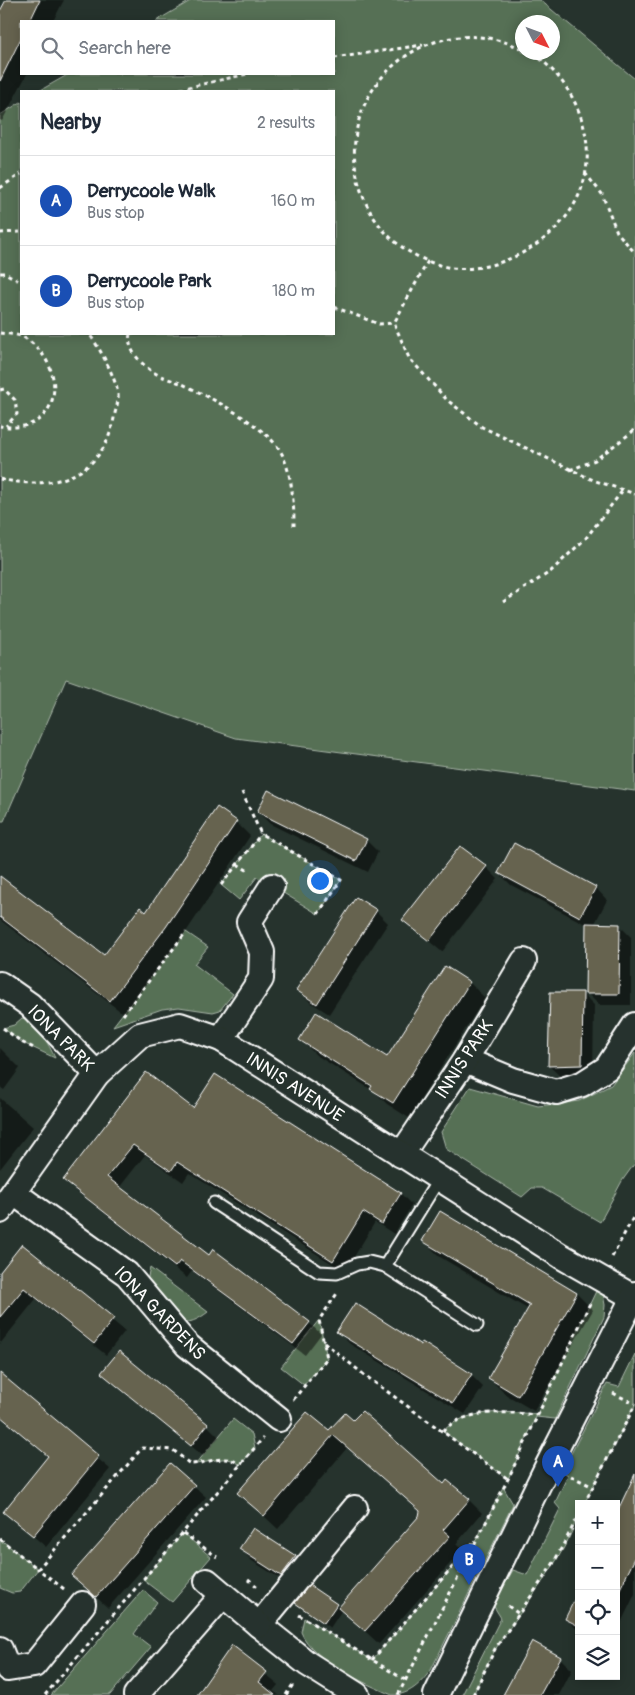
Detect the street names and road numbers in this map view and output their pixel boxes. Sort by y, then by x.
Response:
street label: IONA PARK [22,1000,99,1077]
street label: INNIS PARK [430,1015,499,1103]
street label: INNIS AVENUE [241,1047,348,1128]
street label: IONA GARDENS [109,1261,210,1365]

